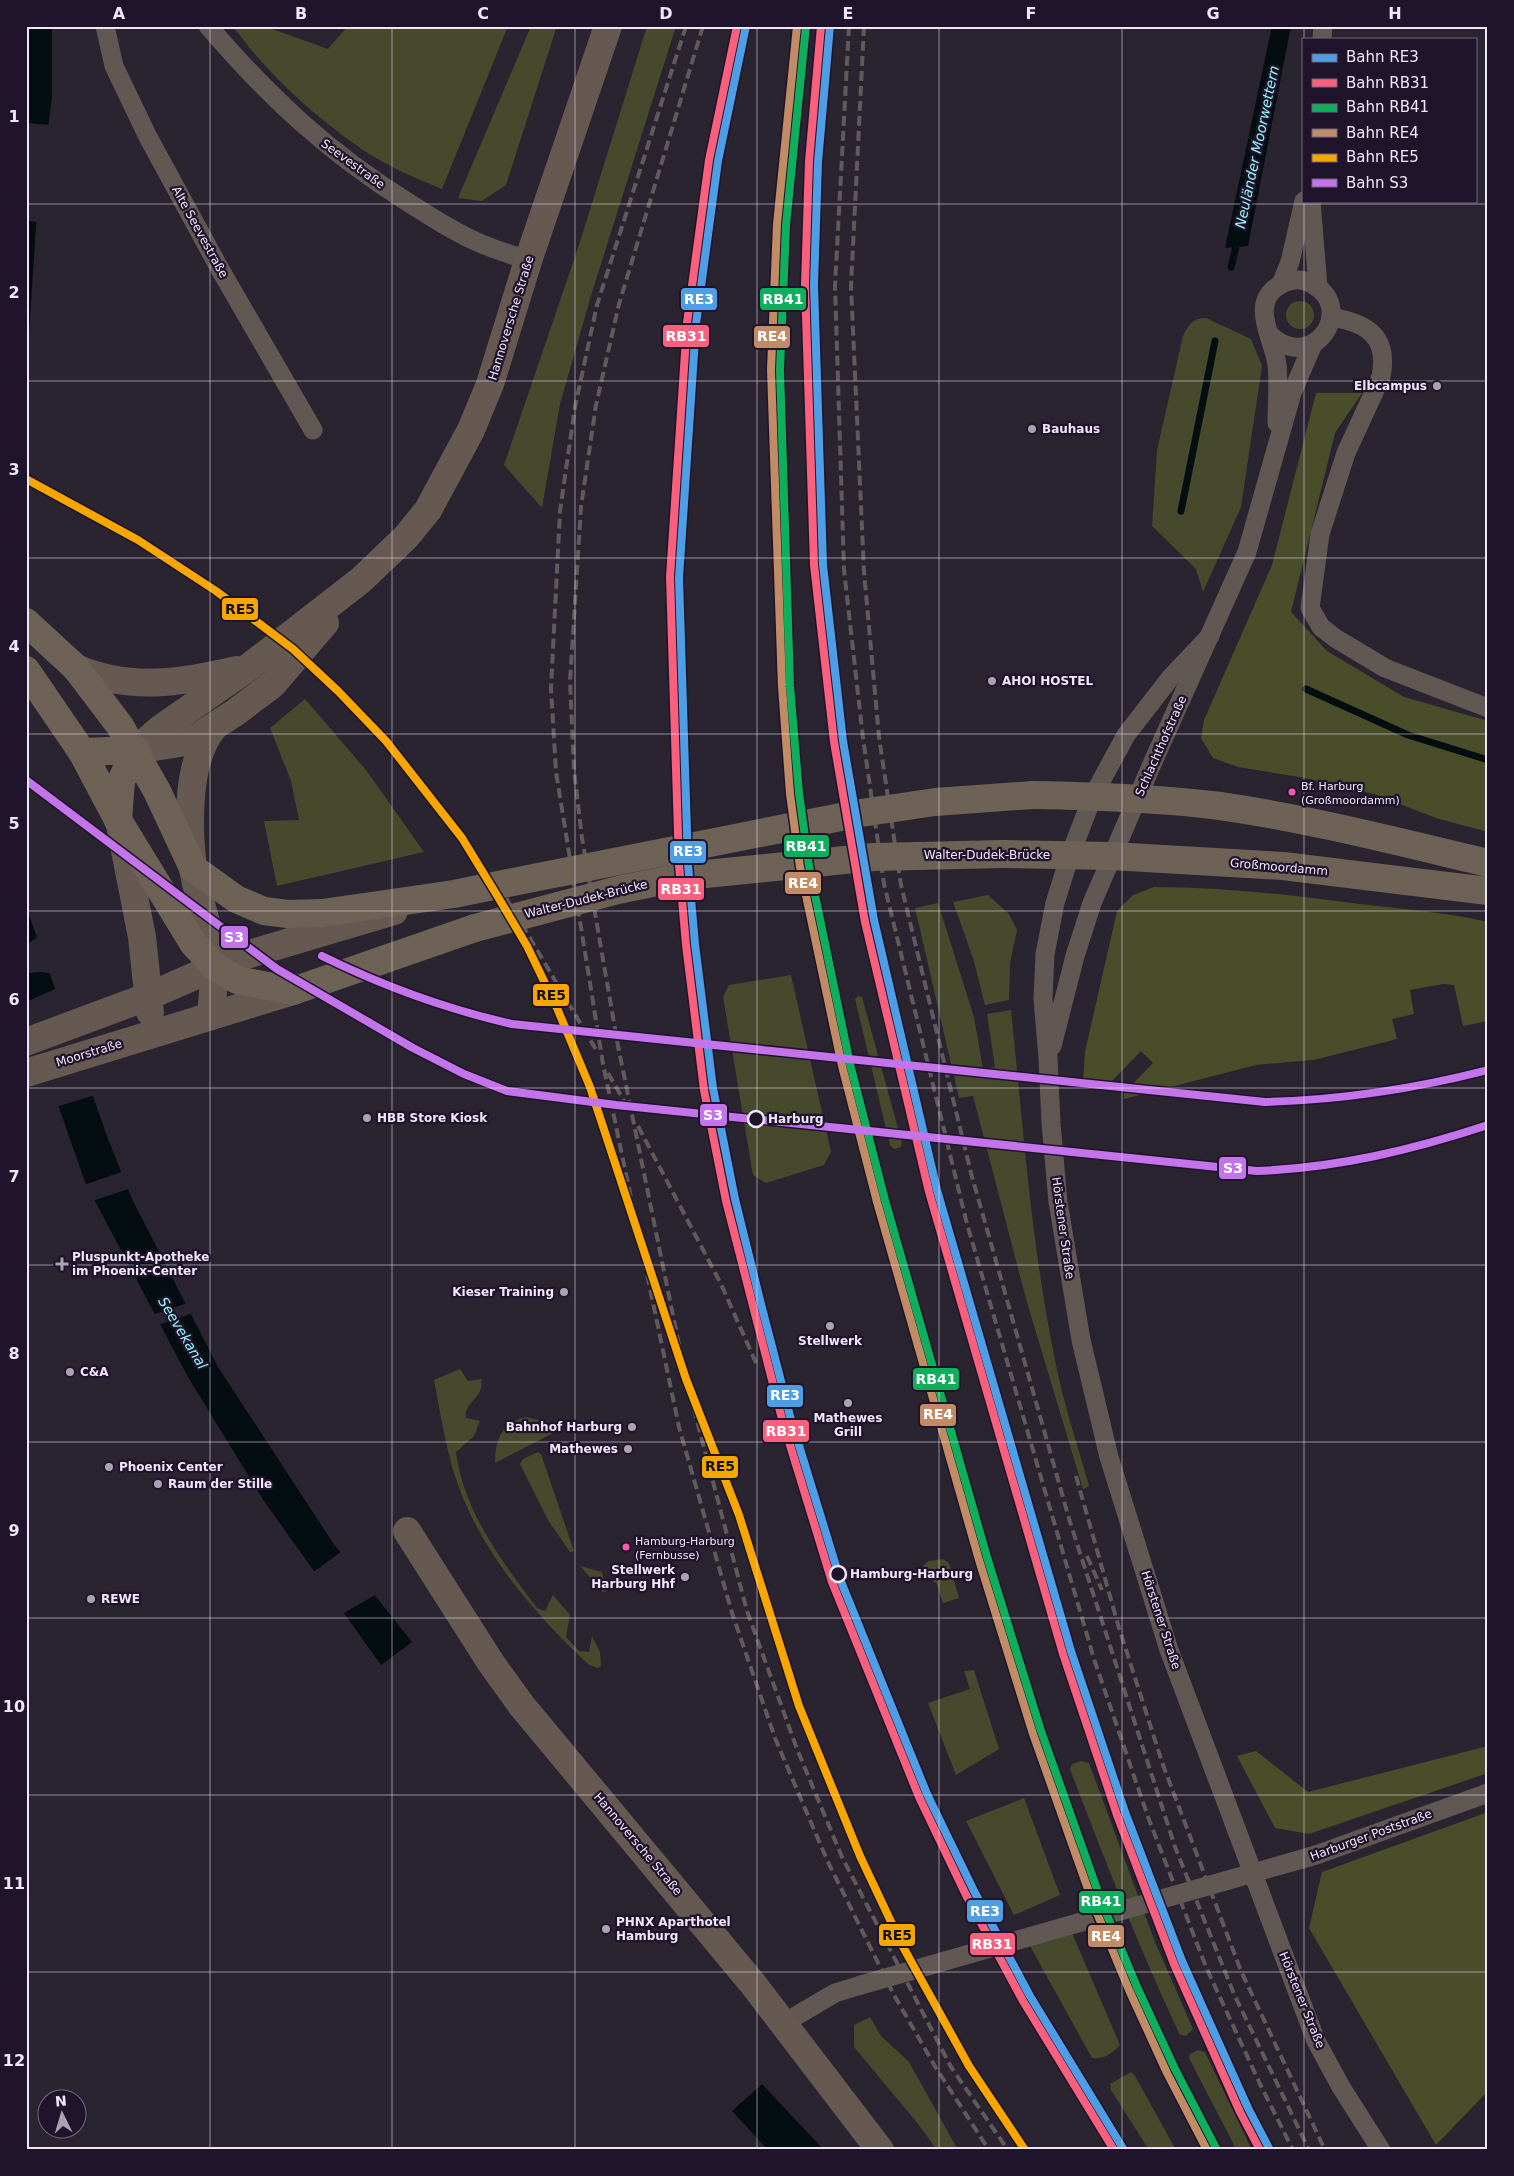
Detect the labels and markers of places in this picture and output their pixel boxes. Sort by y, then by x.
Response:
place label: Elbcampus [1354,379,1427,393]
marker: Elbcampus [1431,380,1443,392]
place label: Bauhaus [1042,422,1100,436]
marker: Bauhaus [1026,423,1038,435]
place label: AHOI HOSTEL [1002,674,1093,688]
marker: AHOI HOSTEL [986,675,998,687]
place label: Bf. Harburg (Großmoordamm) [1301,780,1400,807]
marker: Bf. Harburg (Großmoordamm) [1287,787,1297,797]
marker: Harburg [747,1110,765,1128]
place label: HBB Store Kiosk [377,1111,488,1125]
marker: HBB Store Kiosk [361,1112,373,1124]
place label: Harburg [768,1112,824,1126]
place label: Pluspunkt-Apotheke im Phoenix-Center [72,1250,209,1278]
marker: Pluspunkt-Apotheke im Phoenix-Center [56,1258,68,1270]
place label: Kieser Training [452,1285,554,1299]
marker: Kieser Training [558,1286,570,1298]
marker: Stellwerk [824,1320,836,1332]
place label: Stellwerk [798,1334,863,1348]
place label: C&A [80,1365,109,1379]
marker: C&A [64,1366,76,1378]
marker: Mathewes Grill [842,1397,854,1409]
place label: Mathewes Grill [814,1411,882,1439]
place label: Bahnhof Harburg [506,1420,622,1434]
marker: Bahnhof Harburg [626,1421,638,1433]
place label: Mathewes [549,1442,618,1456]
marker: Mathewes [622,1443,634,1455]
place label: Phoenix Center [119,1460,223,1474]
marker: Phoenix Center [103,1461,115,1473]
place label: Raum der Stille [168,1477,272,1491]
marker: Raum der Stille [152,1478,164,1490]
place label: Hamburg-Harburg (Fernbusse) [635,1535,735,1562]
marker: Hamburg-Harburg (Fernbusse) [621,1542,631,1552]
place label: Stellwerk Harburg Hhf [591,1563,676,1591]
marker: Hamburg-Harburg [829,1565,847,1583]
place label: Hamburg-Harburg [850,1567,973,1581]
marker: Stellwerk Harburg Hhf [679,1571,691,1583]
place label: REWE [101,1592,140,1606]
marker: REWE [85,1593,97,1605]
place label: PHNX Aparthotel Hamburg [616,1915,731,1943]
marker: PHNX Aparthotel Hamburg [600,1923,612,1935]

